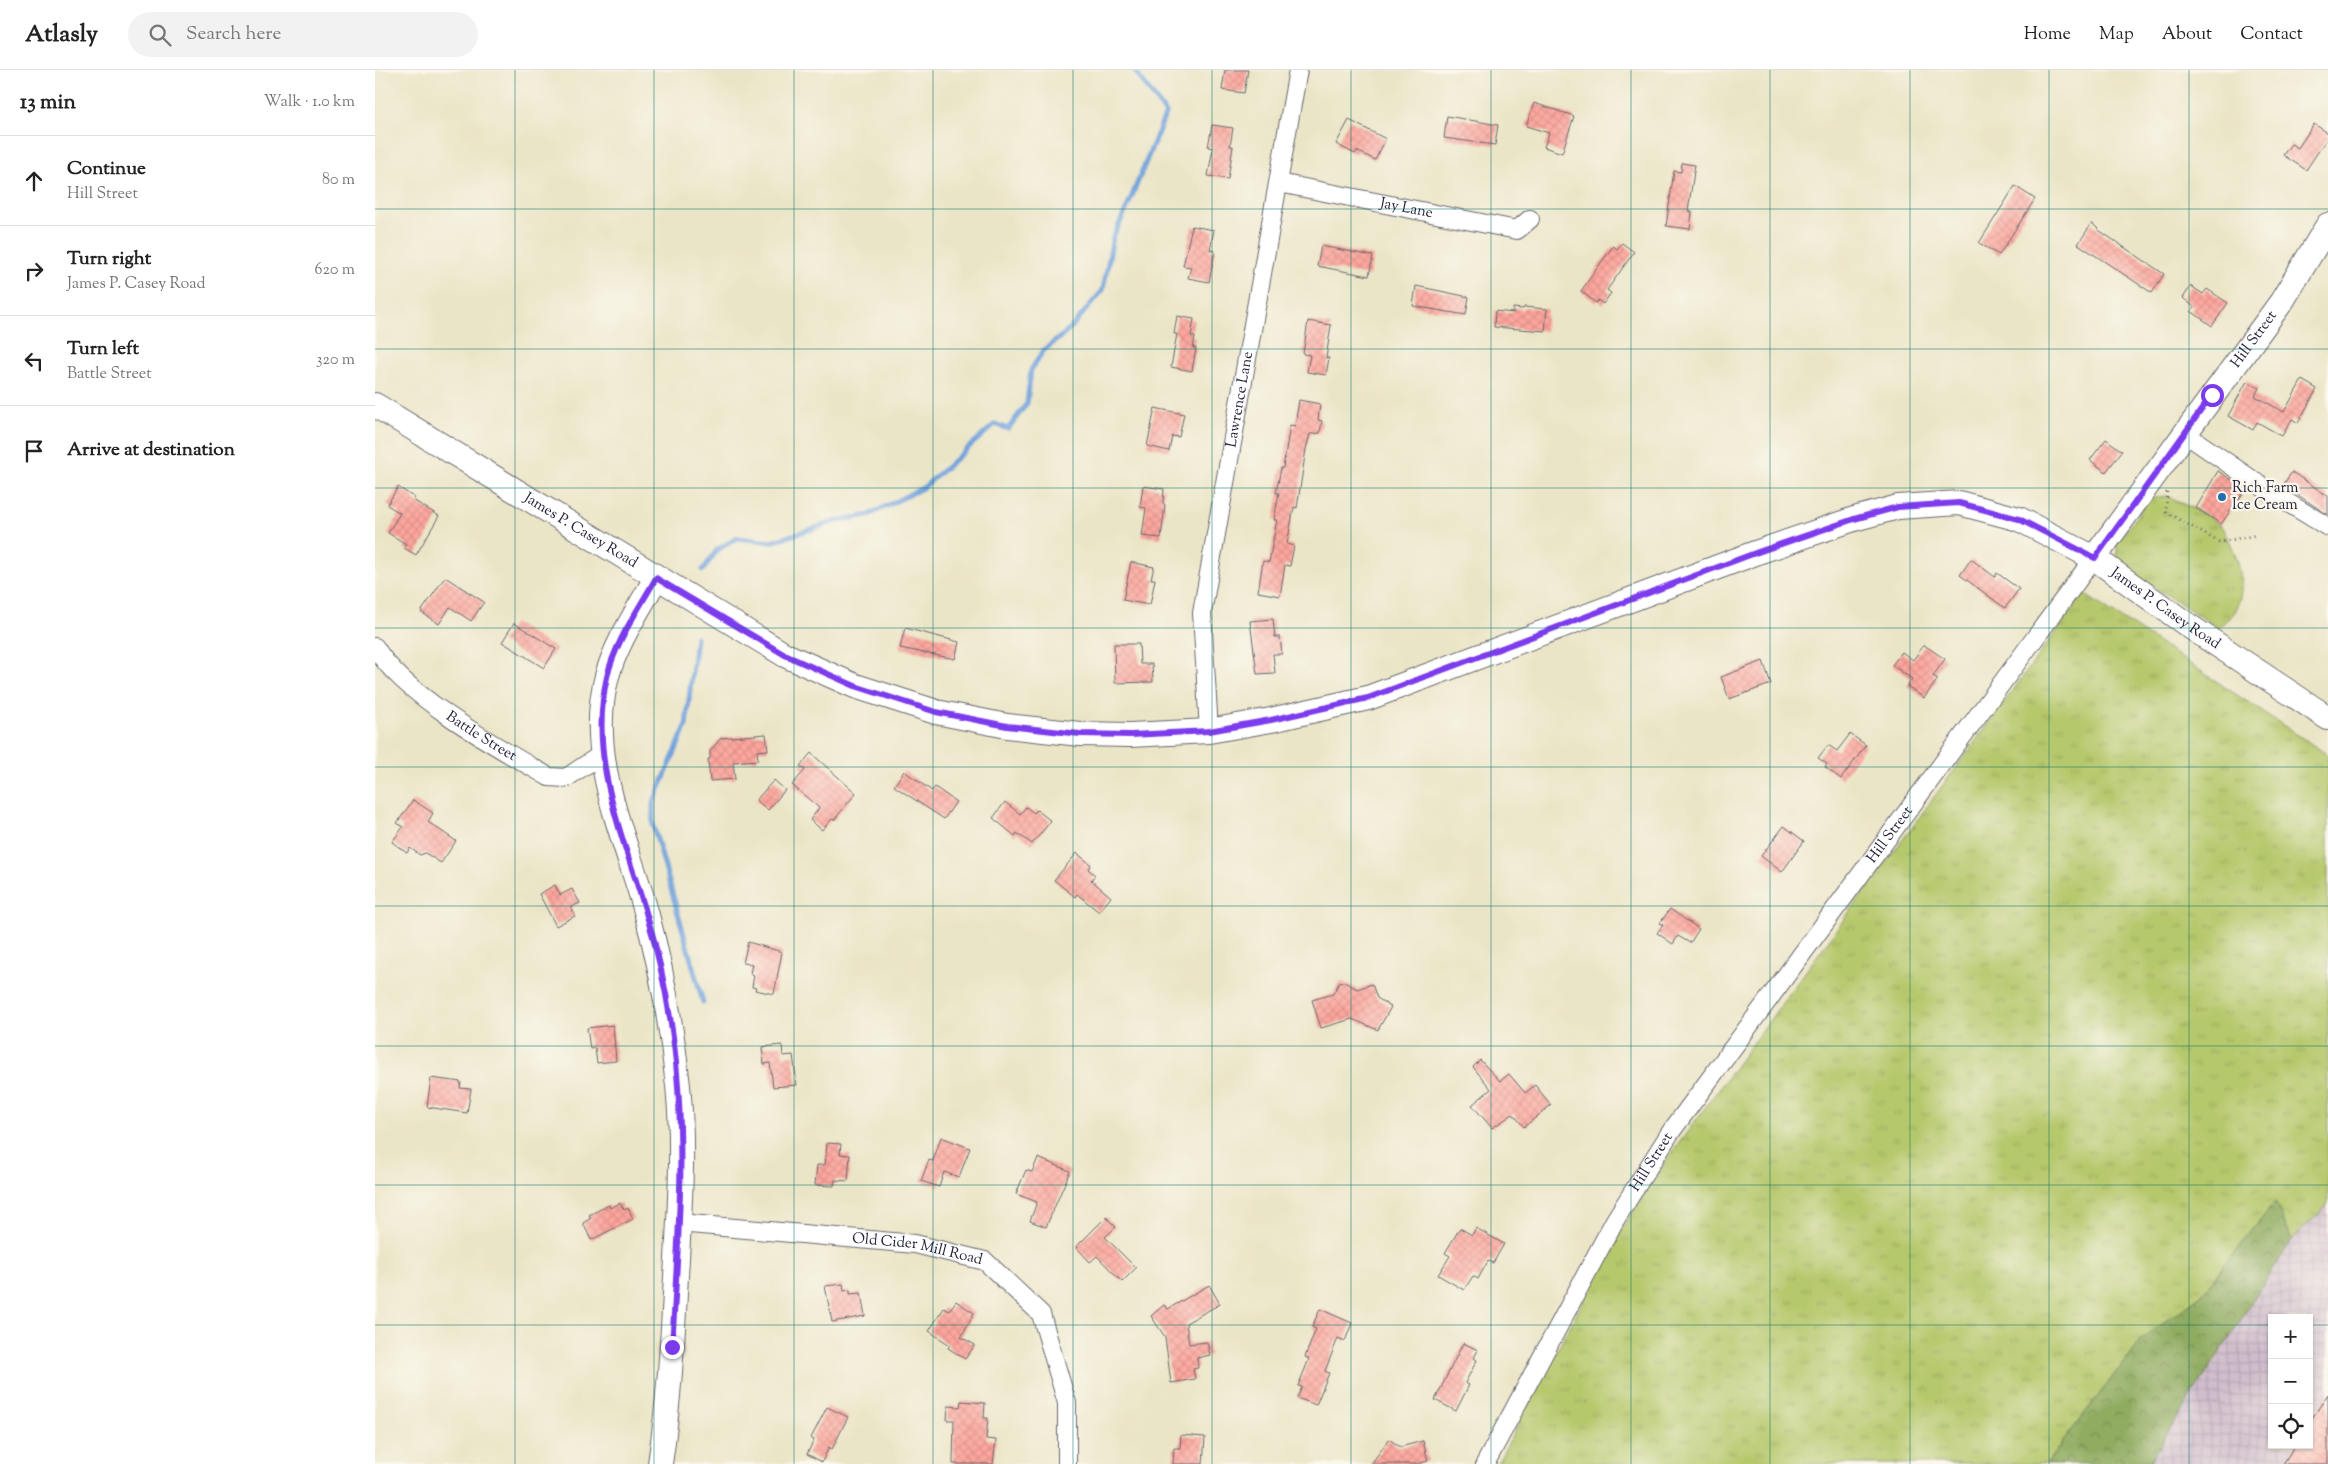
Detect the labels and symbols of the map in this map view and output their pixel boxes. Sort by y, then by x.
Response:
street label: Jay Lane [1377,193,1435,224]
street label: Hill Street [2226,306,2282,372]
street label: Lawrence Lane [1221,350,1259,449]
route start [2201,384,2224,407]
place label: Rich Farm Ice Cream [2232,478,2299,516]
street label: James P. Casey Road [519,487,642,574]
marker: Rich Farm Ice Cream [2216,491,2228,503]
street label: James P. Casey Road [2105,562,2225,655]
street label: Battle Street [442,706,521,767]
street label: Hill Street [1862,802,1918,868]
street label: Hill Street [1625,1128,1678,1196]
street label: Old Cider Mill Road [851,1228,985,1271]
route end [661,1336,684,1359]

